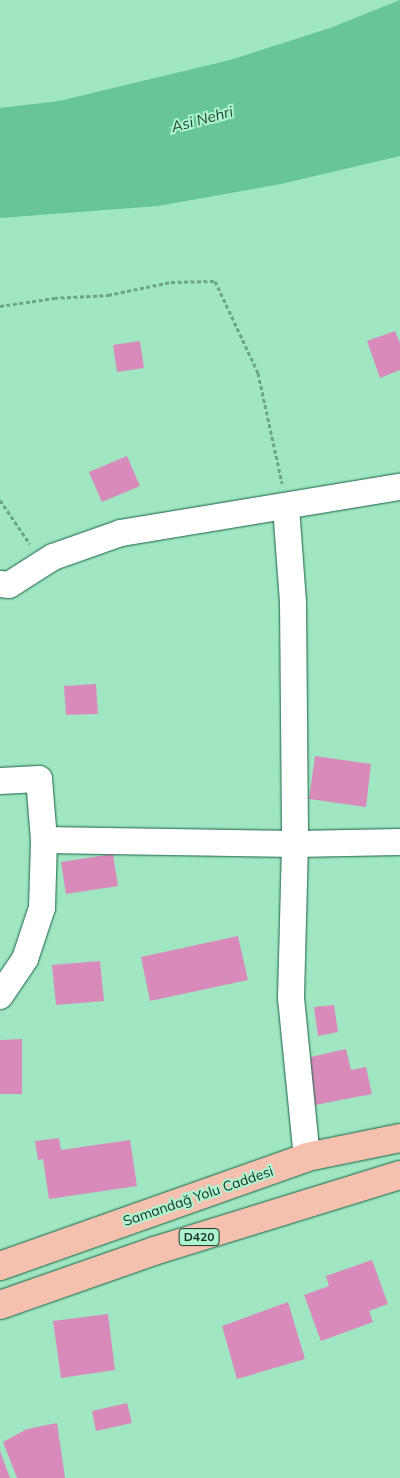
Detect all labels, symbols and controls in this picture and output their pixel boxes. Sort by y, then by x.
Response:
water label: Asi Nehri [169,102,235,136]
street label: Samandağ Yolu Caddesi [121,1162,275,1230]
road number: D420 [178,1228,220,1246]

